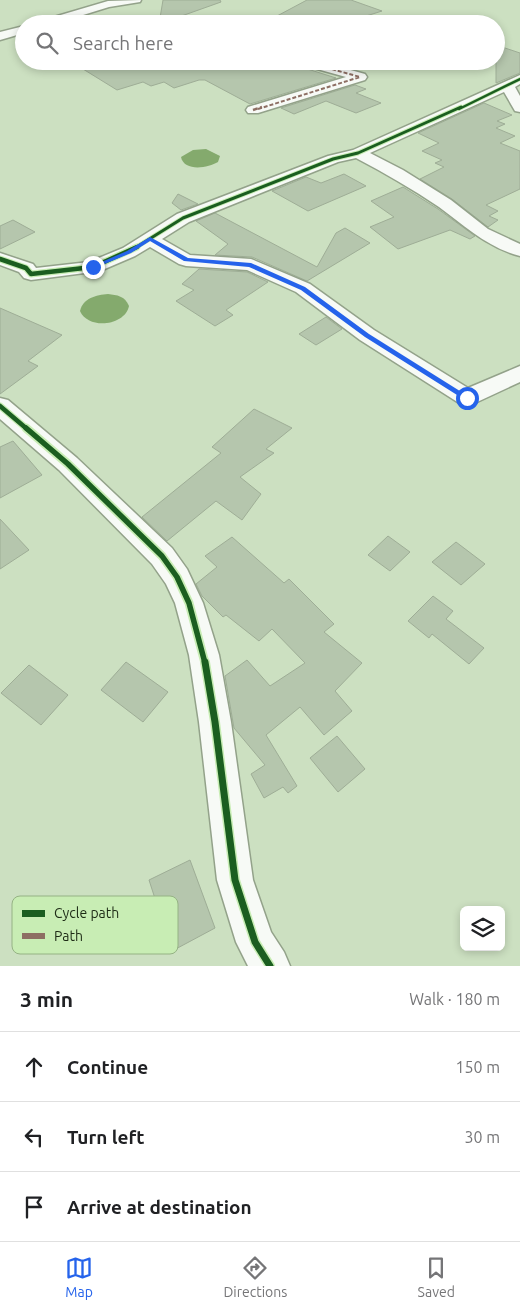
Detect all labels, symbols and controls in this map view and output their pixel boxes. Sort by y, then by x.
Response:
search box [15,15,505,70]
icon: search [33,29,61,57]
text: Search here [73,32,173,54]
route end [82,256,105,279]
route start [456,387,479,410]
legend [12,896,178,954]
text: Cycle path [54,905,119,921]
map controls [460,906,505,951]
button: layers [460,906,505,951]
text: Path [54,928,83,944]
text: 3 min [20,987,73,1011]
text: Walk · 180 m [409,990,500,1008]
icon: ahead [20,1053,48,1081]
text: Continue [67,1056,148,1078]
text: 150 m [455,1058,500,1076]
icon: left [20,1123,48,1151]
text: Turn left [67,1126,145,1148]
text: 30 m [464,1128,500,1146]
icon: arrive [20,1193,48,1221]
text: Arrive at destination [67,1196,252,1218]
tab: Map [65,1254,93,1300]
tab: Directions [223,1254,287,1300]
tab: Saved [418,1254,455,1300]

